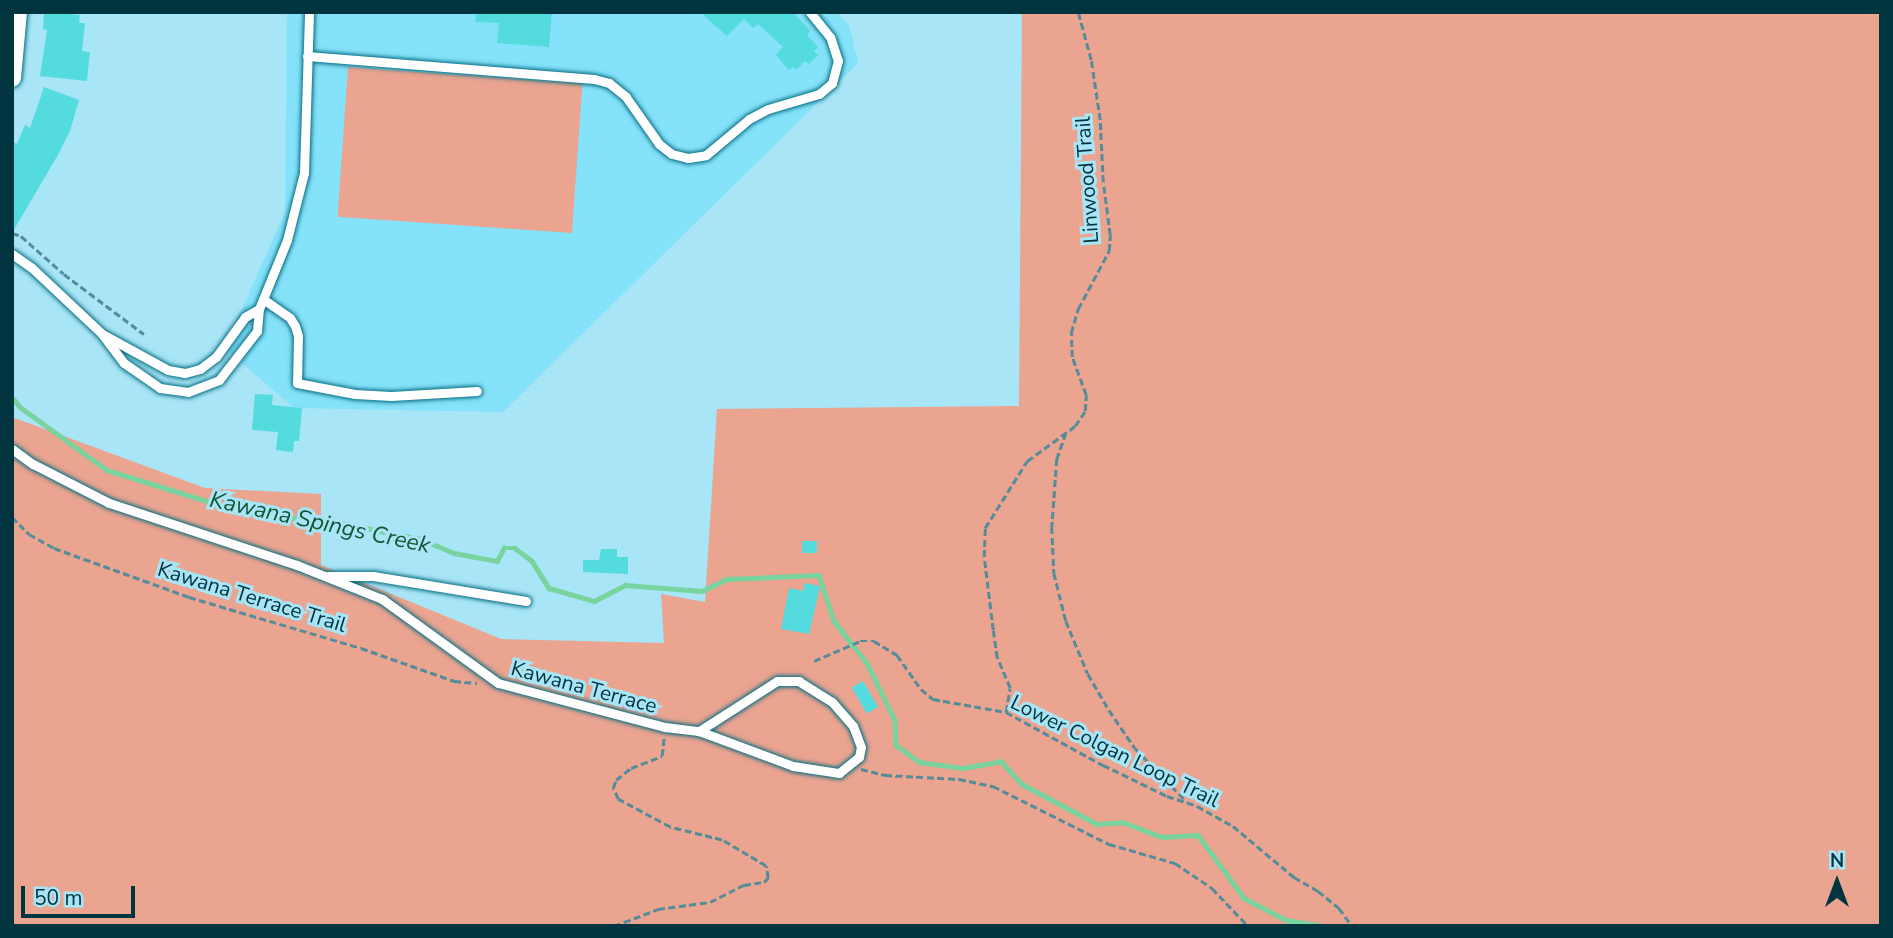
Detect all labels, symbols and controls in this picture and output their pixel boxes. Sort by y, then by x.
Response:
street label: Linwood Trail [1070,116,1104,244]
water label: Kawana Spings Creek [207,486,433,560]
street label: Kawana Terrace Trail [154,556,350,638]
street label: Kawana Terrace [508,655,660,719]
street label: Lower Colgan Loop Trail [1006,689,1224,813]
north arrow [1802,847,1872,917]
text: N [1830,848,1844,874]
scale bar [24,872,138,916]
text: 50 m [34,884,83,912]

